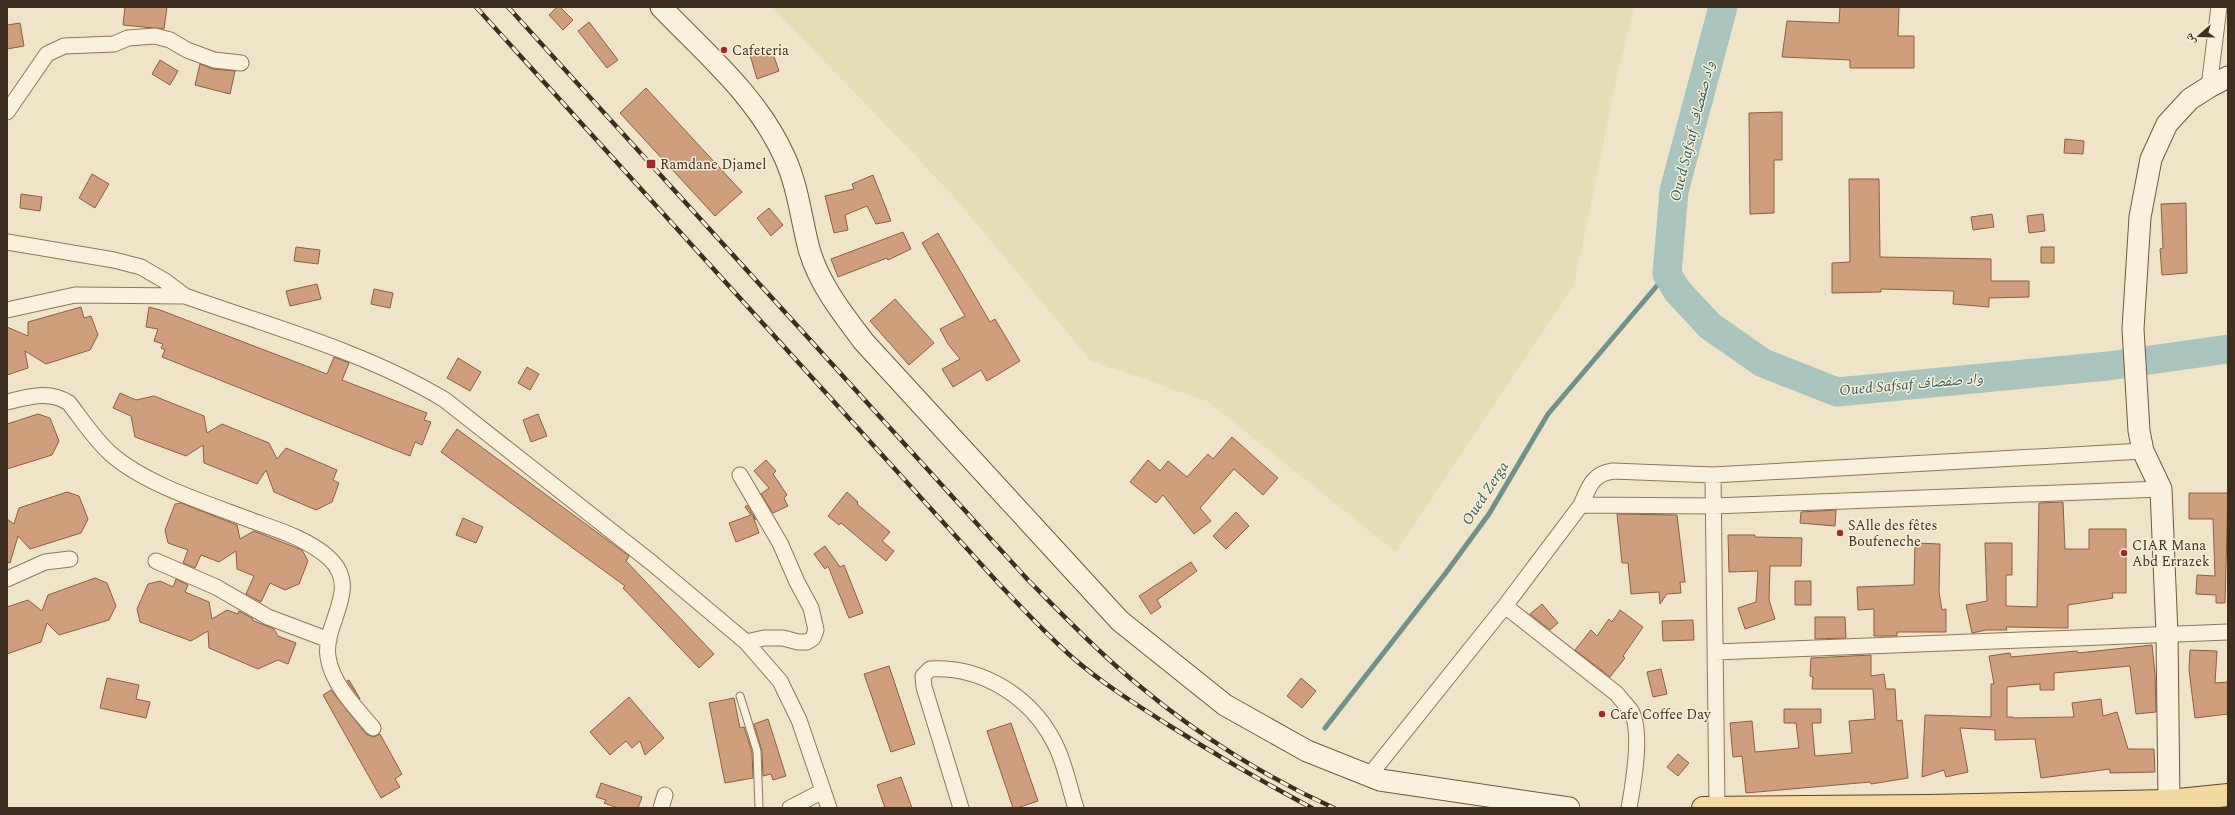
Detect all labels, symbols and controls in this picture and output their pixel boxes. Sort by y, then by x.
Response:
north arrow [2179,16,2219,56]
text: ش [2180,31,2200,48]
place label: Cafeteria [732,40,789,61]
marker: Cafeteria [719,45,729,55]
water label: Oued Safsaf واد صفصاف [1664,59,1721,204]
place label: Ramdane Djamel [660,154,766,175]
marker: Ramdane Djamel [645,158,657,170]
water label: Oued Safsaf واد صفصاف [1838,367,1984,402]
water label: Oued Zerga [1456,456,1515,530]
place label: SAlle des fêtes Boufeneche [1848,515,1938,552]
marker: SAlle des fêtes Boufeneche [1835,528,1845,538]
place label: CIAR Mana Abd Errazek [2132,535,2210,572]
marker: CIAR Mana Abd Errazek [2119,548,2129,558]
place label: Cafe Coffee Day [1610,704,1712,725]
marker: Cafe Coffee Day [1597,709,1607,719]

